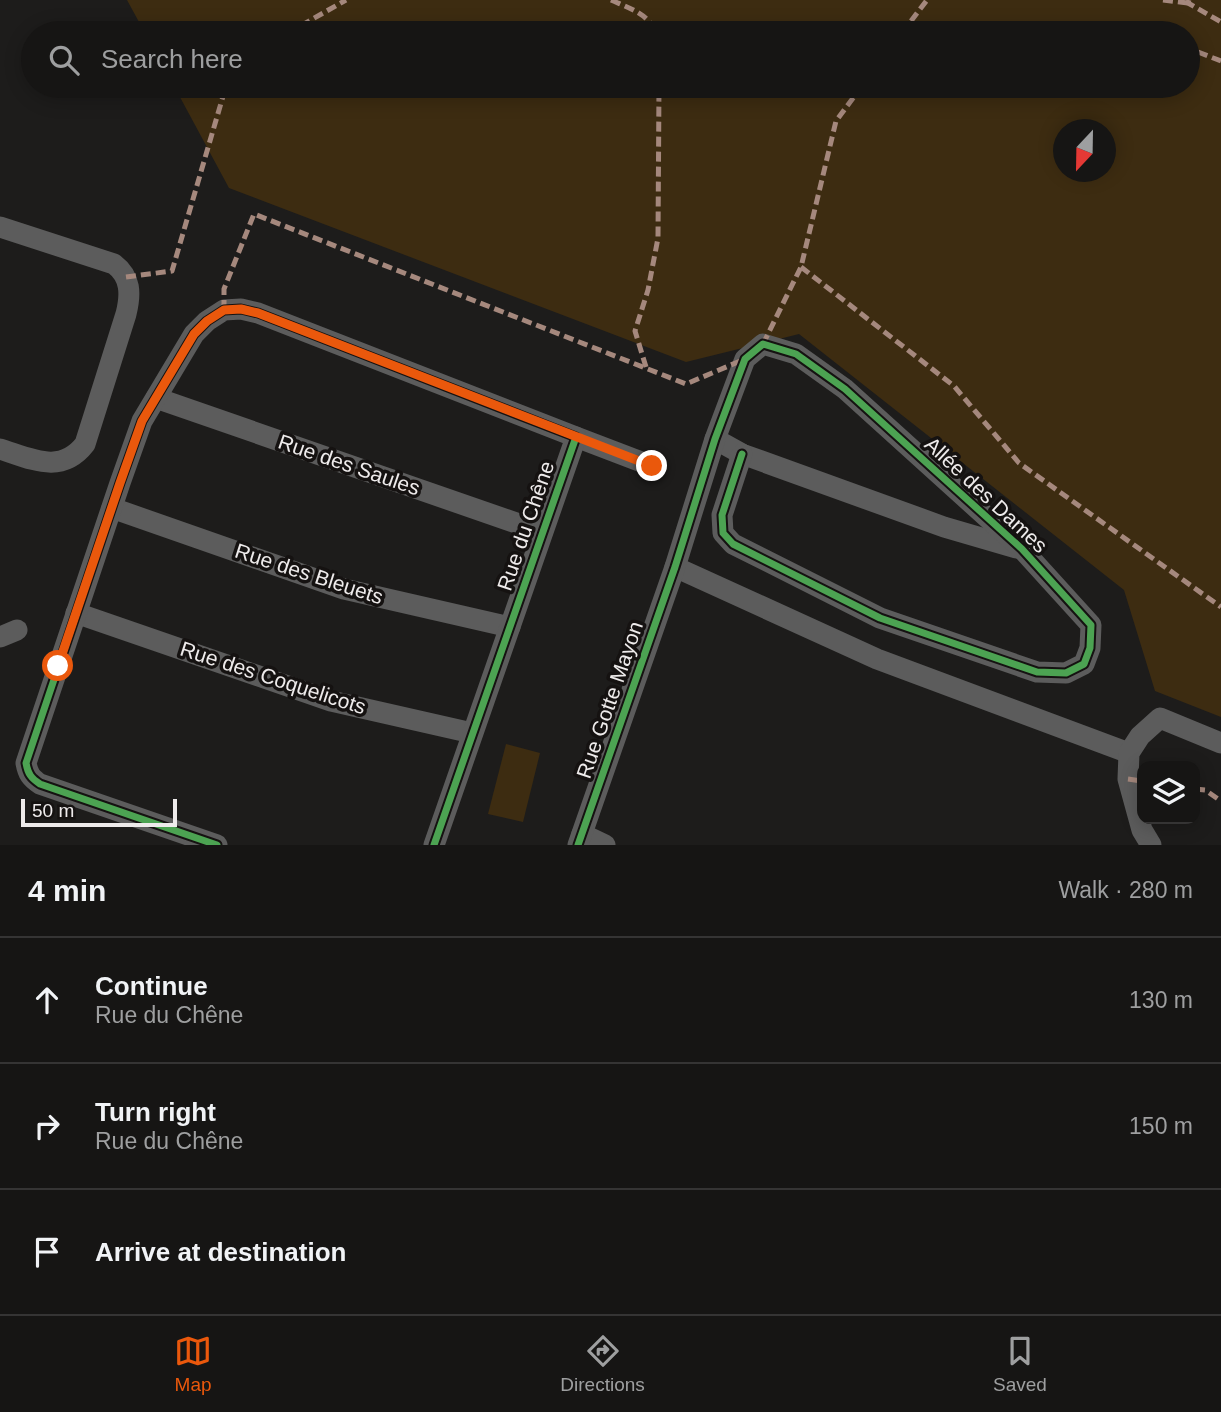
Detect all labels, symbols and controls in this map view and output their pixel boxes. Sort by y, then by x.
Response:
search box [21,21,1200,98]
icon: search [45,41,83,79]
text: Search here [101,44,243,74]
north arrow [1053,119,1116,182]
street label: Rue des Saules [275,430,423,500]
street label: Allée des Dames [920,432,1052,557]
route end [636,450,667,481]
street label: Rue du Chêne [493,458,558,594]
street label: Rue des Bleuets [232,539,386,608]
street label: Rue Gotte Mayon [572,618,647,781]
street label: Rue des Coquelicots [177,637,369,718]
route start [42,650,73,681]
map controls [1137,761,1200,824]
button: layers [1137,761,1200,824]
scale bar [21,796,177,828]
text: 50 m [32,800,74,821]
text: 4 min [28,874,106,907]
text: Walk · 280 m [1058,877,1193,903]
text: Continue [95,971,208,1001]
icon: ahead [28,981,66,1019]
text: 130 m [1129,987,1193,1013]
text: Rue du Chêne [95,1002,243,1028]
text: Turn right [95,1097,216,1127]
icon: right [28,1107,66,1145]
text: 150 m [1129,1113,1193,1139]
text: Rue du Chêne [95,1128,243,1154]
icon: arrive [28,1233,66,1271]
text: Arrive at destination [95,1237,346,1267]
tab: Map [174,1332,212,1396]
tab: Directions [560,1332,645,1396]
tab: Saved [993,1332,1047,1396]

